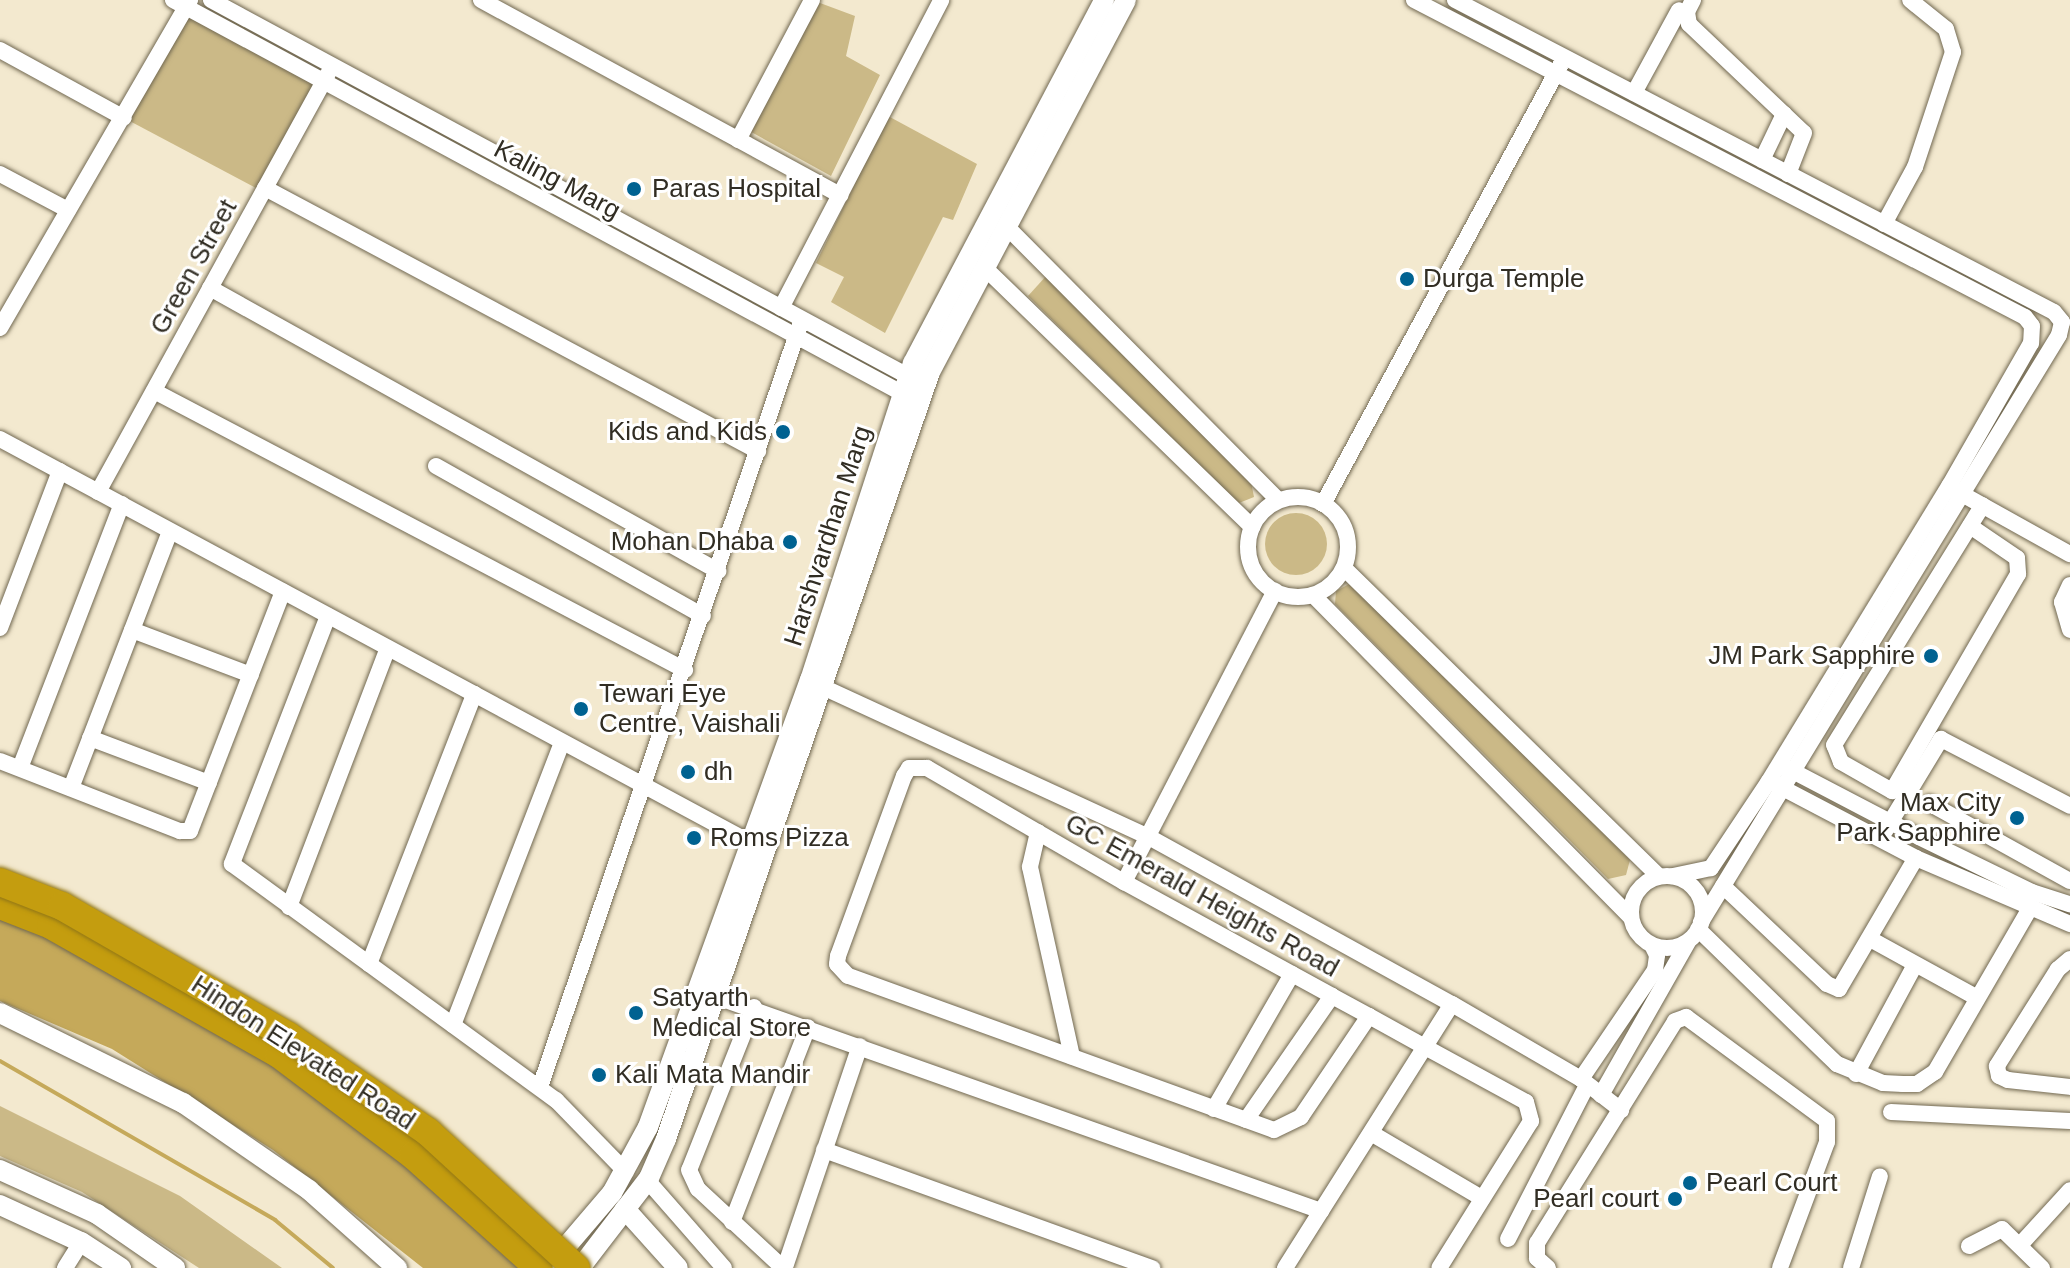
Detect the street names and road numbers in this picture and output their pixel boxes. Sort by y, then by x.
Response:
street label: Kaling Marg [488,134,626,226]
street label: Green Street [144,194,244,340]
street label: Harshvardhan Marg [778,422,878,650]
street label: GC Emerald Heights Road [1060,808,1344,984]
street label: Hindon Elevated Road [185,969,421,1137]

